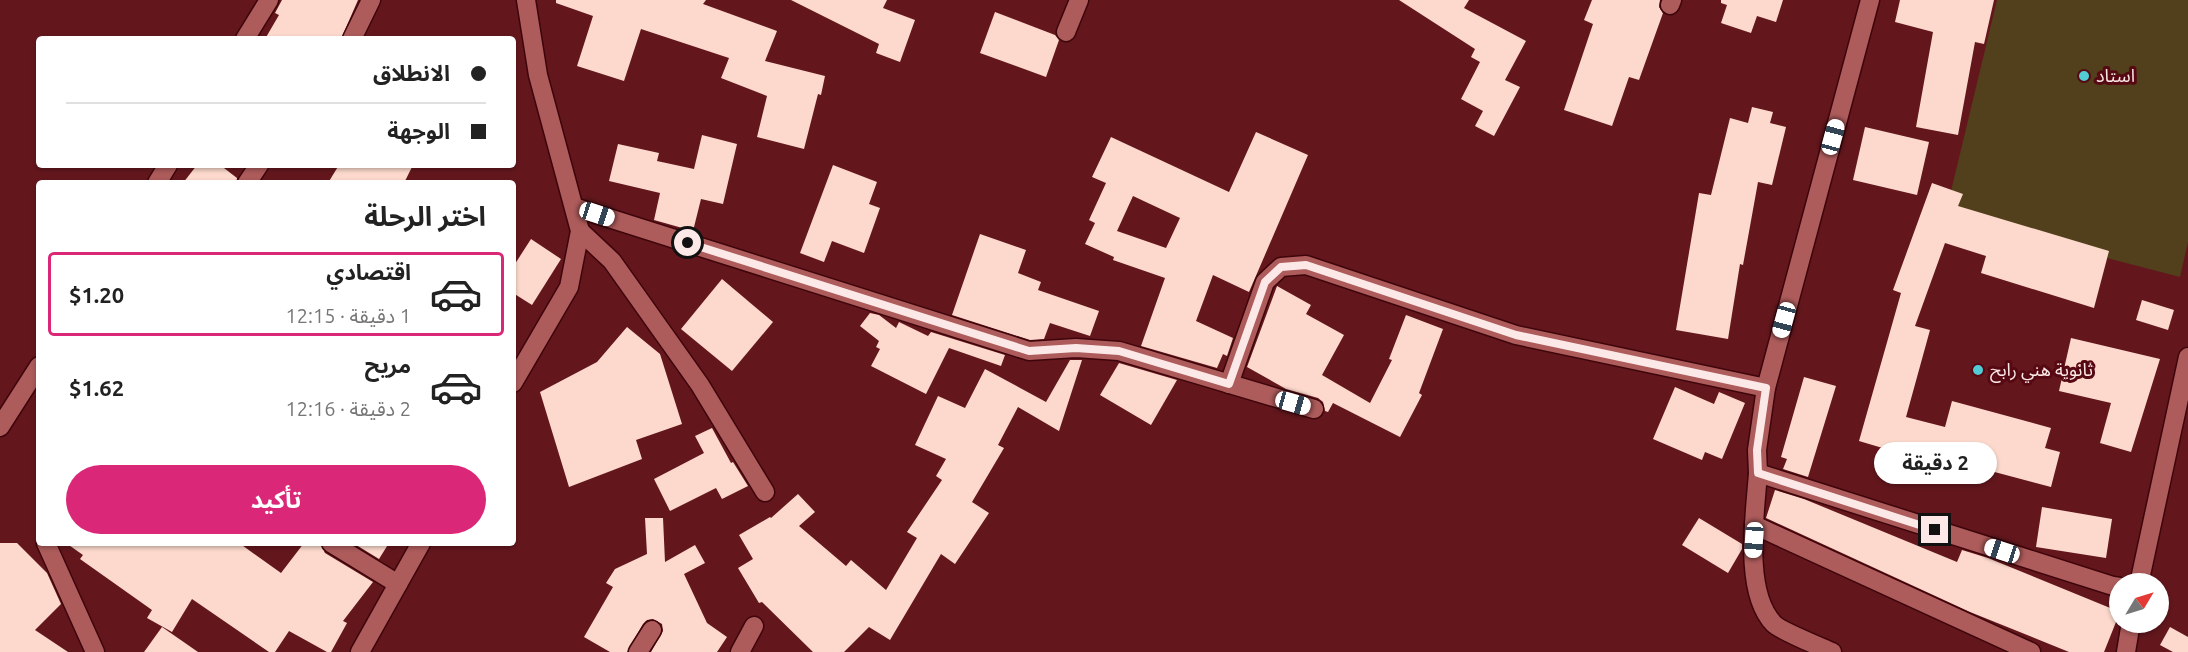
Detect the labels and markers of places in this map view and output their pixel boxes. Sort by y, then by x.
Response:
place label: استاد [2096,65,2135,85]
marker: استاد [2077,69,2091,83]
place label: ثانوية هني رابح [1990,359,2093,383]
marker: ثانوية هني رابح [1971,363,1985,377]

